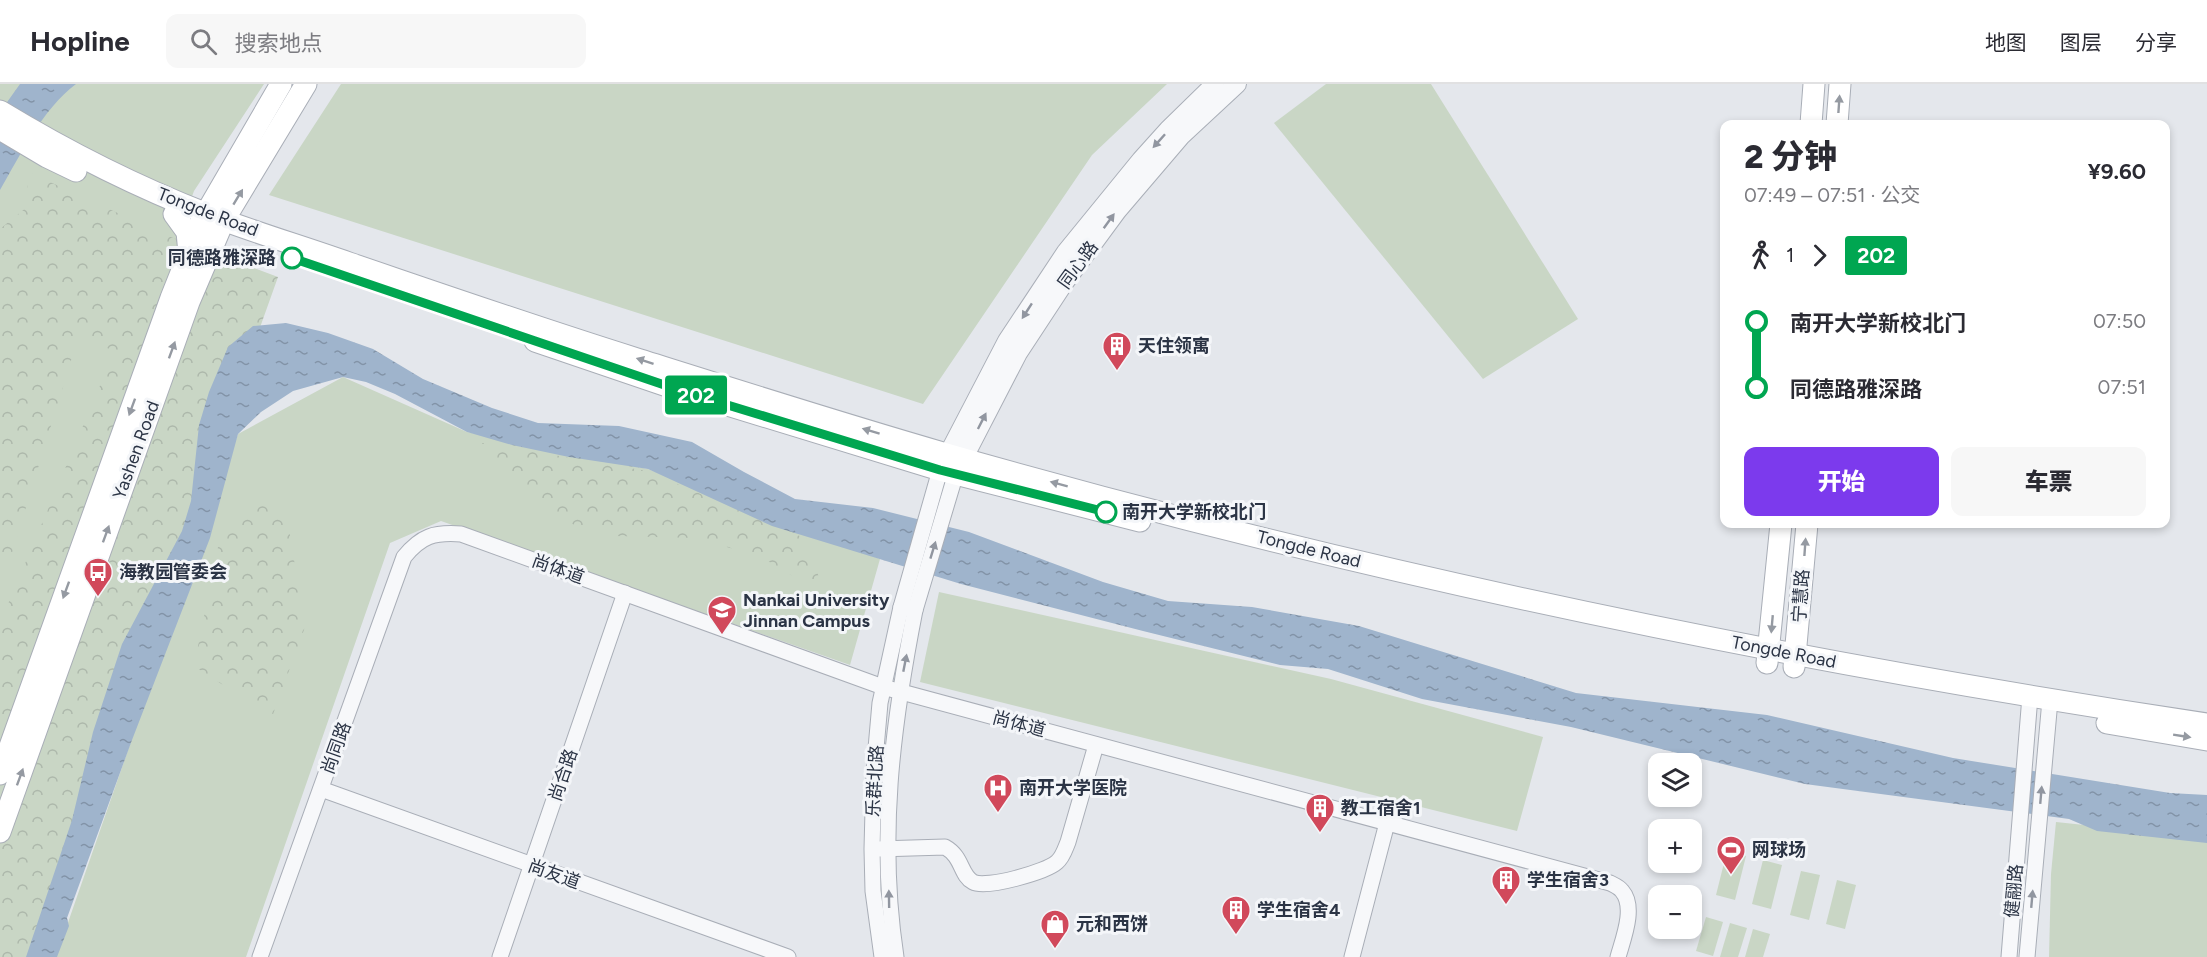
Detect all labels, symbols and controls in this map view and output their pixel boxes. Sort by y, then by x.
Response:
search box [166,14,586,68]
text: Hopline [30,24,130,58]
icon: search [187,25,220,58]
text: 搜索地点 [235,30,323,57]
text: 地图 [1985,30,2027,55]
text: 图层 [2060,30,2102,55]
text: 分享 [2135,30,2177,55]
one-way arrow [1834,95,1844,114]
one-way arrow [1152,133,1166,148]
text: 2 分钟 [1744,137,1837,176]
text: ¥9.60 [2088,158,2146,185]
street label: Tongde Road [155,183,261,241]
text: 07:49 – 07:51 · 公交 [1744,183,1921,207]
one-way arrow [232,189,243,205]
one-way arrow [1103,214,1115,230]
street label: 同心路 [1053,237,1103,293]
icon: walk [1744,239,1777,272]
icon: forward [1803,239,1836,272]
text: 1 [1786,243,1794,267]
text: 202 [1857,243,1895,268]
place label: 同德路雅深路 [168,247,276,269]
marker: 同德路雅深路 [281,247,303,269]
one-way arrow [1022,303,1033,319]
text: 07:50 [2093,309,2146,333]
text: 南开大学新校北门 [1790,310,1966,337]
building icon: 天住领寓 [1101,330,1133,372]
place label: 天住领寓 [1138,335,1210,357]
one-way arrow [167,341,177,359]
one-way arrow [636,356,654,365]
text: 07:51 [2098,375,2146,399]
line badge: 202 [662,376,730,414]
text: 同德路雅深路 [1790,376,1922,403]
text: 202 [677,383,715,408]
street label: Yashen Road [108,398,164,502]
one-way arrow [126,398,136,416]
one-way arrow [977,412,987,429]
one-way arrow [862,426,880,435]
button: 开始 [1744,447,1939,516]
button: 车票 [1951,447,2146,516]
one-way arrow [1050,479,1068,488]
marker: 南开大学新校北门 [1095,501,1117,523]
place label: 南开大学新校北门 [1122,501,1266,523]
one-way arrow [102,524,112,542]
street label: Tongde Road [1255,525,1363,573]
one-way arrow [1800,537,1810,556]
one-way arrow [929,541,938,559]
street label: 尚体道 [529,549,587,589]
bus stop icon: 海教园管委会 [82,556,114,598]
place label: 海教园管委会 [119,561,227,583]
street label: 宁慧路 [1788,568,1814,624]
one-way arrow [60,582,70,600]
place label: Nankai University Jinnan Campus [743,589,890,632]
school or university icon: Nankai University Jinnan Campus [706,594,738,636]
one-way arrow [1767,614,1777,633]
street label: Tongde Road [1730,631,1838,673]
one-way arrow [901,653,910,672]
street label: 尚体道 [990,706,1048,742]
street label: 尚同路 [316,719,356,777]
one-way arrow [2173,732,2192,741]
street label: 乐群北路 [862,744,888,818]
street label: 尚合路 [544,746,582,804]
map controls [1648,753,1702,939]
button: layers [1648,753,1702,807]
one-way arrow [15,767,25,785]
hospital icon: 南开大学医院 [982,772,1014,814]
place label: 南开大学医院 [1019,777,1127,799]
one-way arrow [2036,785,2046,804]
building icon: 教工宿舍1 [1304,792,1336,834]
place label: 教工宿舍1 [1341,797,1421,819]
button: + [1648,819,1702,873]
sports icon: 网球场 [1715,834,1747,876]
place label: 网球场 [1752,839,1806,861]
street label: 尚友道 [525,854,583,894]
street label: 健翮路 [2001,863,2027,919]
building icon: 学生宿舍3 [1490,864,1522,906]
place label: 学生宿舍3 [1527,869,1609,891]
button: − [1648,885,1702,939]
one-way arrow [2027,889,2037,908]
one-way arrow [884,890,894,909]
building icon: 学生宿舍4 [1220,894,1252,936]
place label: 学生宿舍4 [1257,899,1340,921]
shop icon: 元和西饼 [1039,908,1071,950]
place label: 元和西饼 [1076,913,1148,935]

